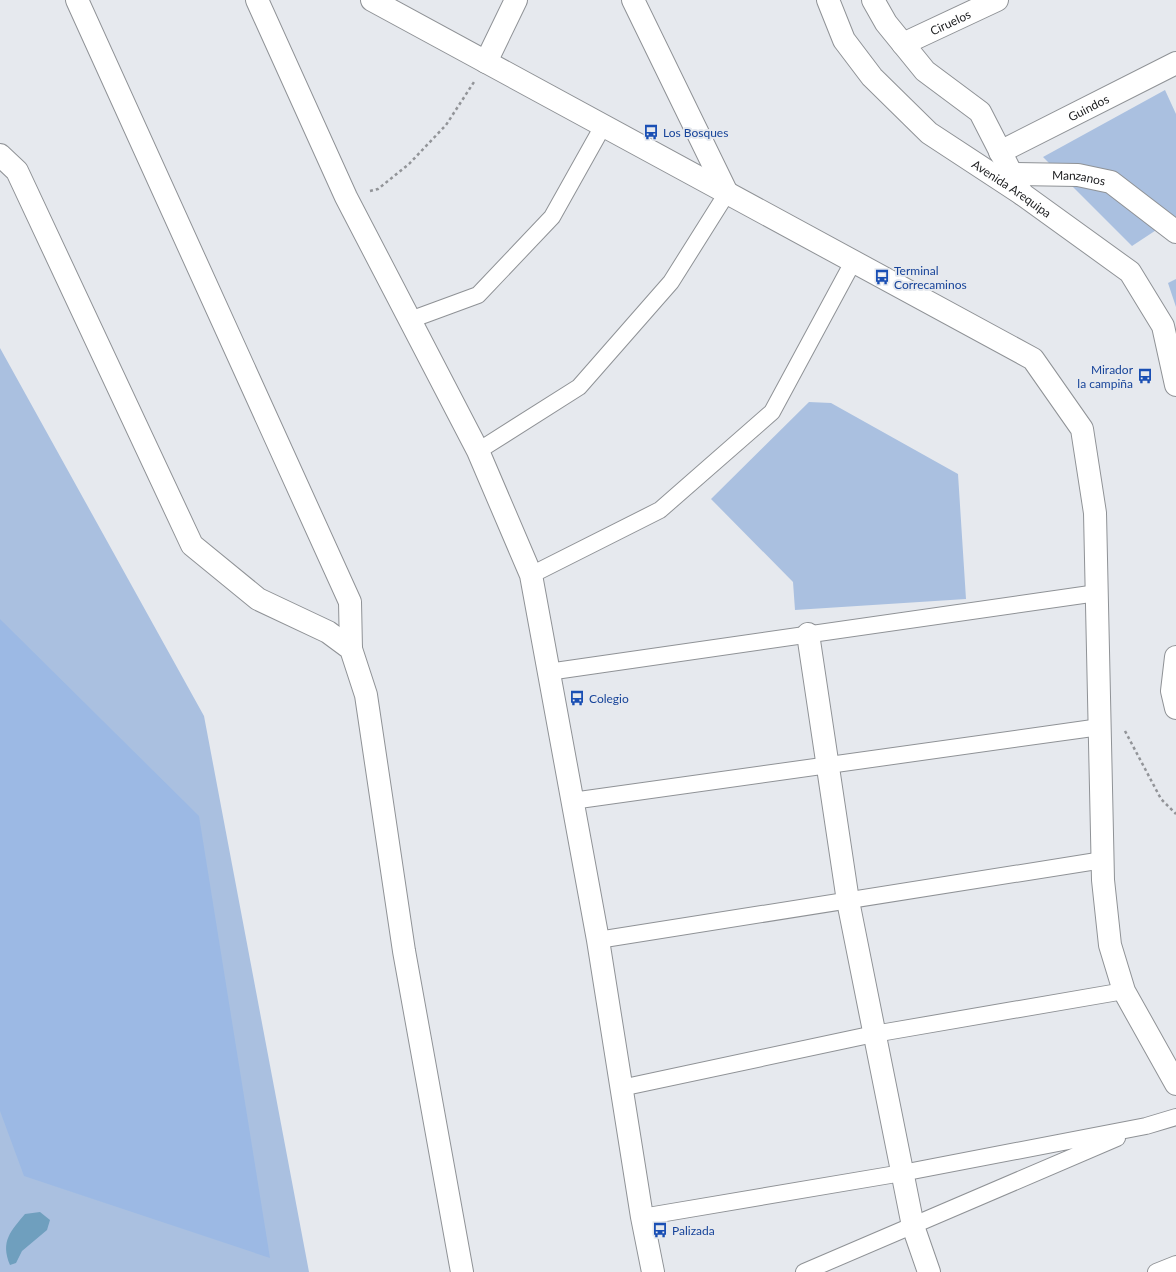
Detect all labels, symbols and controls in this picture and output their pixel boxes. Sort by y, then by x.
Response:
street label: Ciruelos [927,6,973,38]
street label: Guindos [1065,91,1111,124]
bus stop icon: Los Bosques [642,123,660,141]
place label: Los Bosques [663,125,728,140]
street label: Avenida Arequipa [969,156,1055,220]
street label: Manzanos [1052,167,1107,188]
place label: Terminal Correcaminos [894,263,967,292]
bus stop icon: Terminal Correcaminos [873,268,891,286]
place label: Mirador la campiña [1077,362,1134,391]
bus stop icon: Mirador la campiña [1136,367,1154,385]
bus stop icon: Colegio [568,689,586,707]
place label: Colegio [589,691,629,706]
bus stop icon: Palizada [651,1221,669,1239]
place label: Palizada [672,1223,715,1238]

